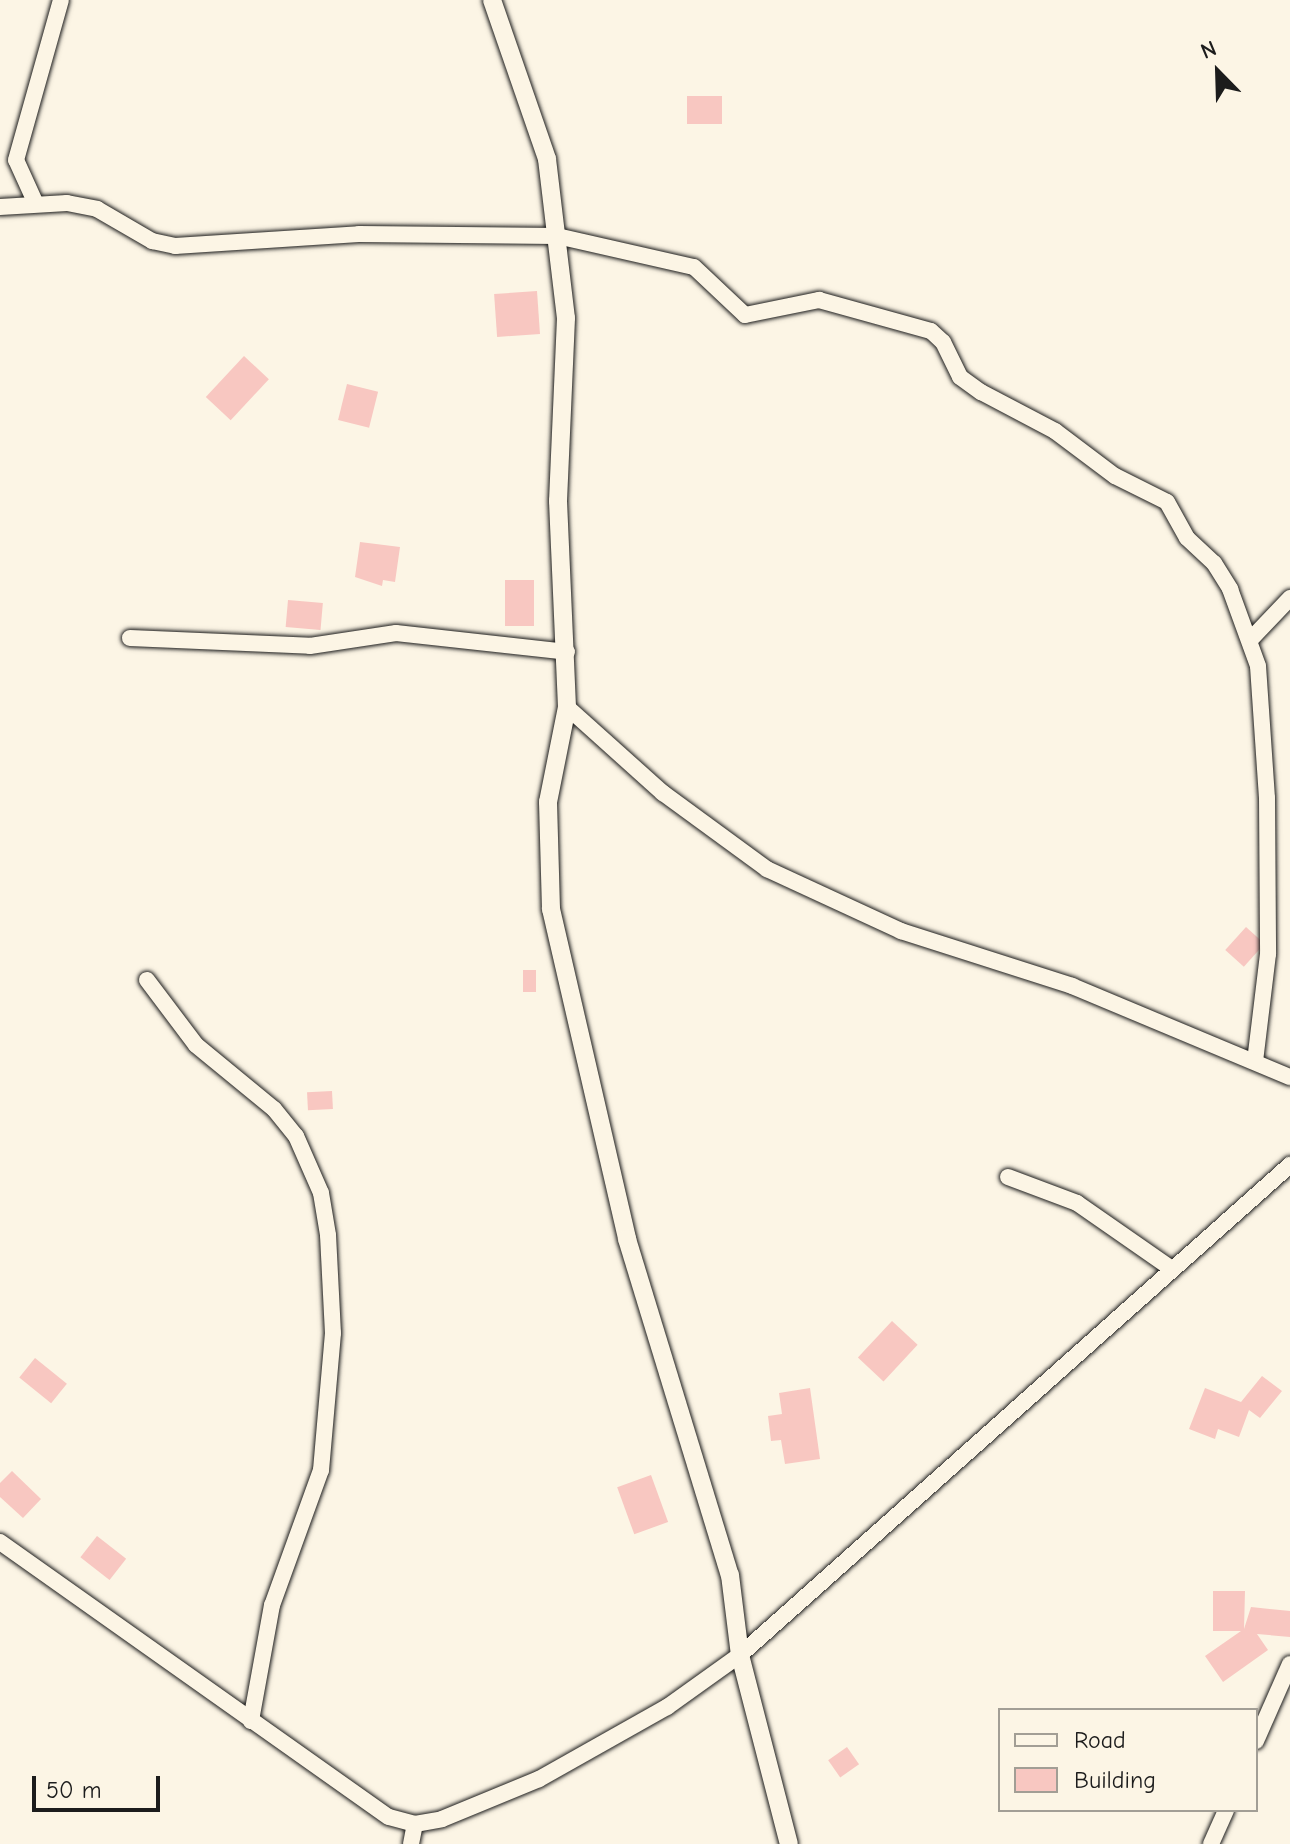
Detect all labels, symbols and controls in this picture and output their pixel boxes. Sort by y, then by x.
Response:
north arrow [1178,32,1258,112]
text: N [1197,35,1220,65]
legend [998,1708,1258,1812]
text: Road [1074,1726,1126,1754]
scale bar [36,1760,164,1810]
text: Building [1074,1766,1156,1794]
text: 50 m [46,1776,102,1804]

